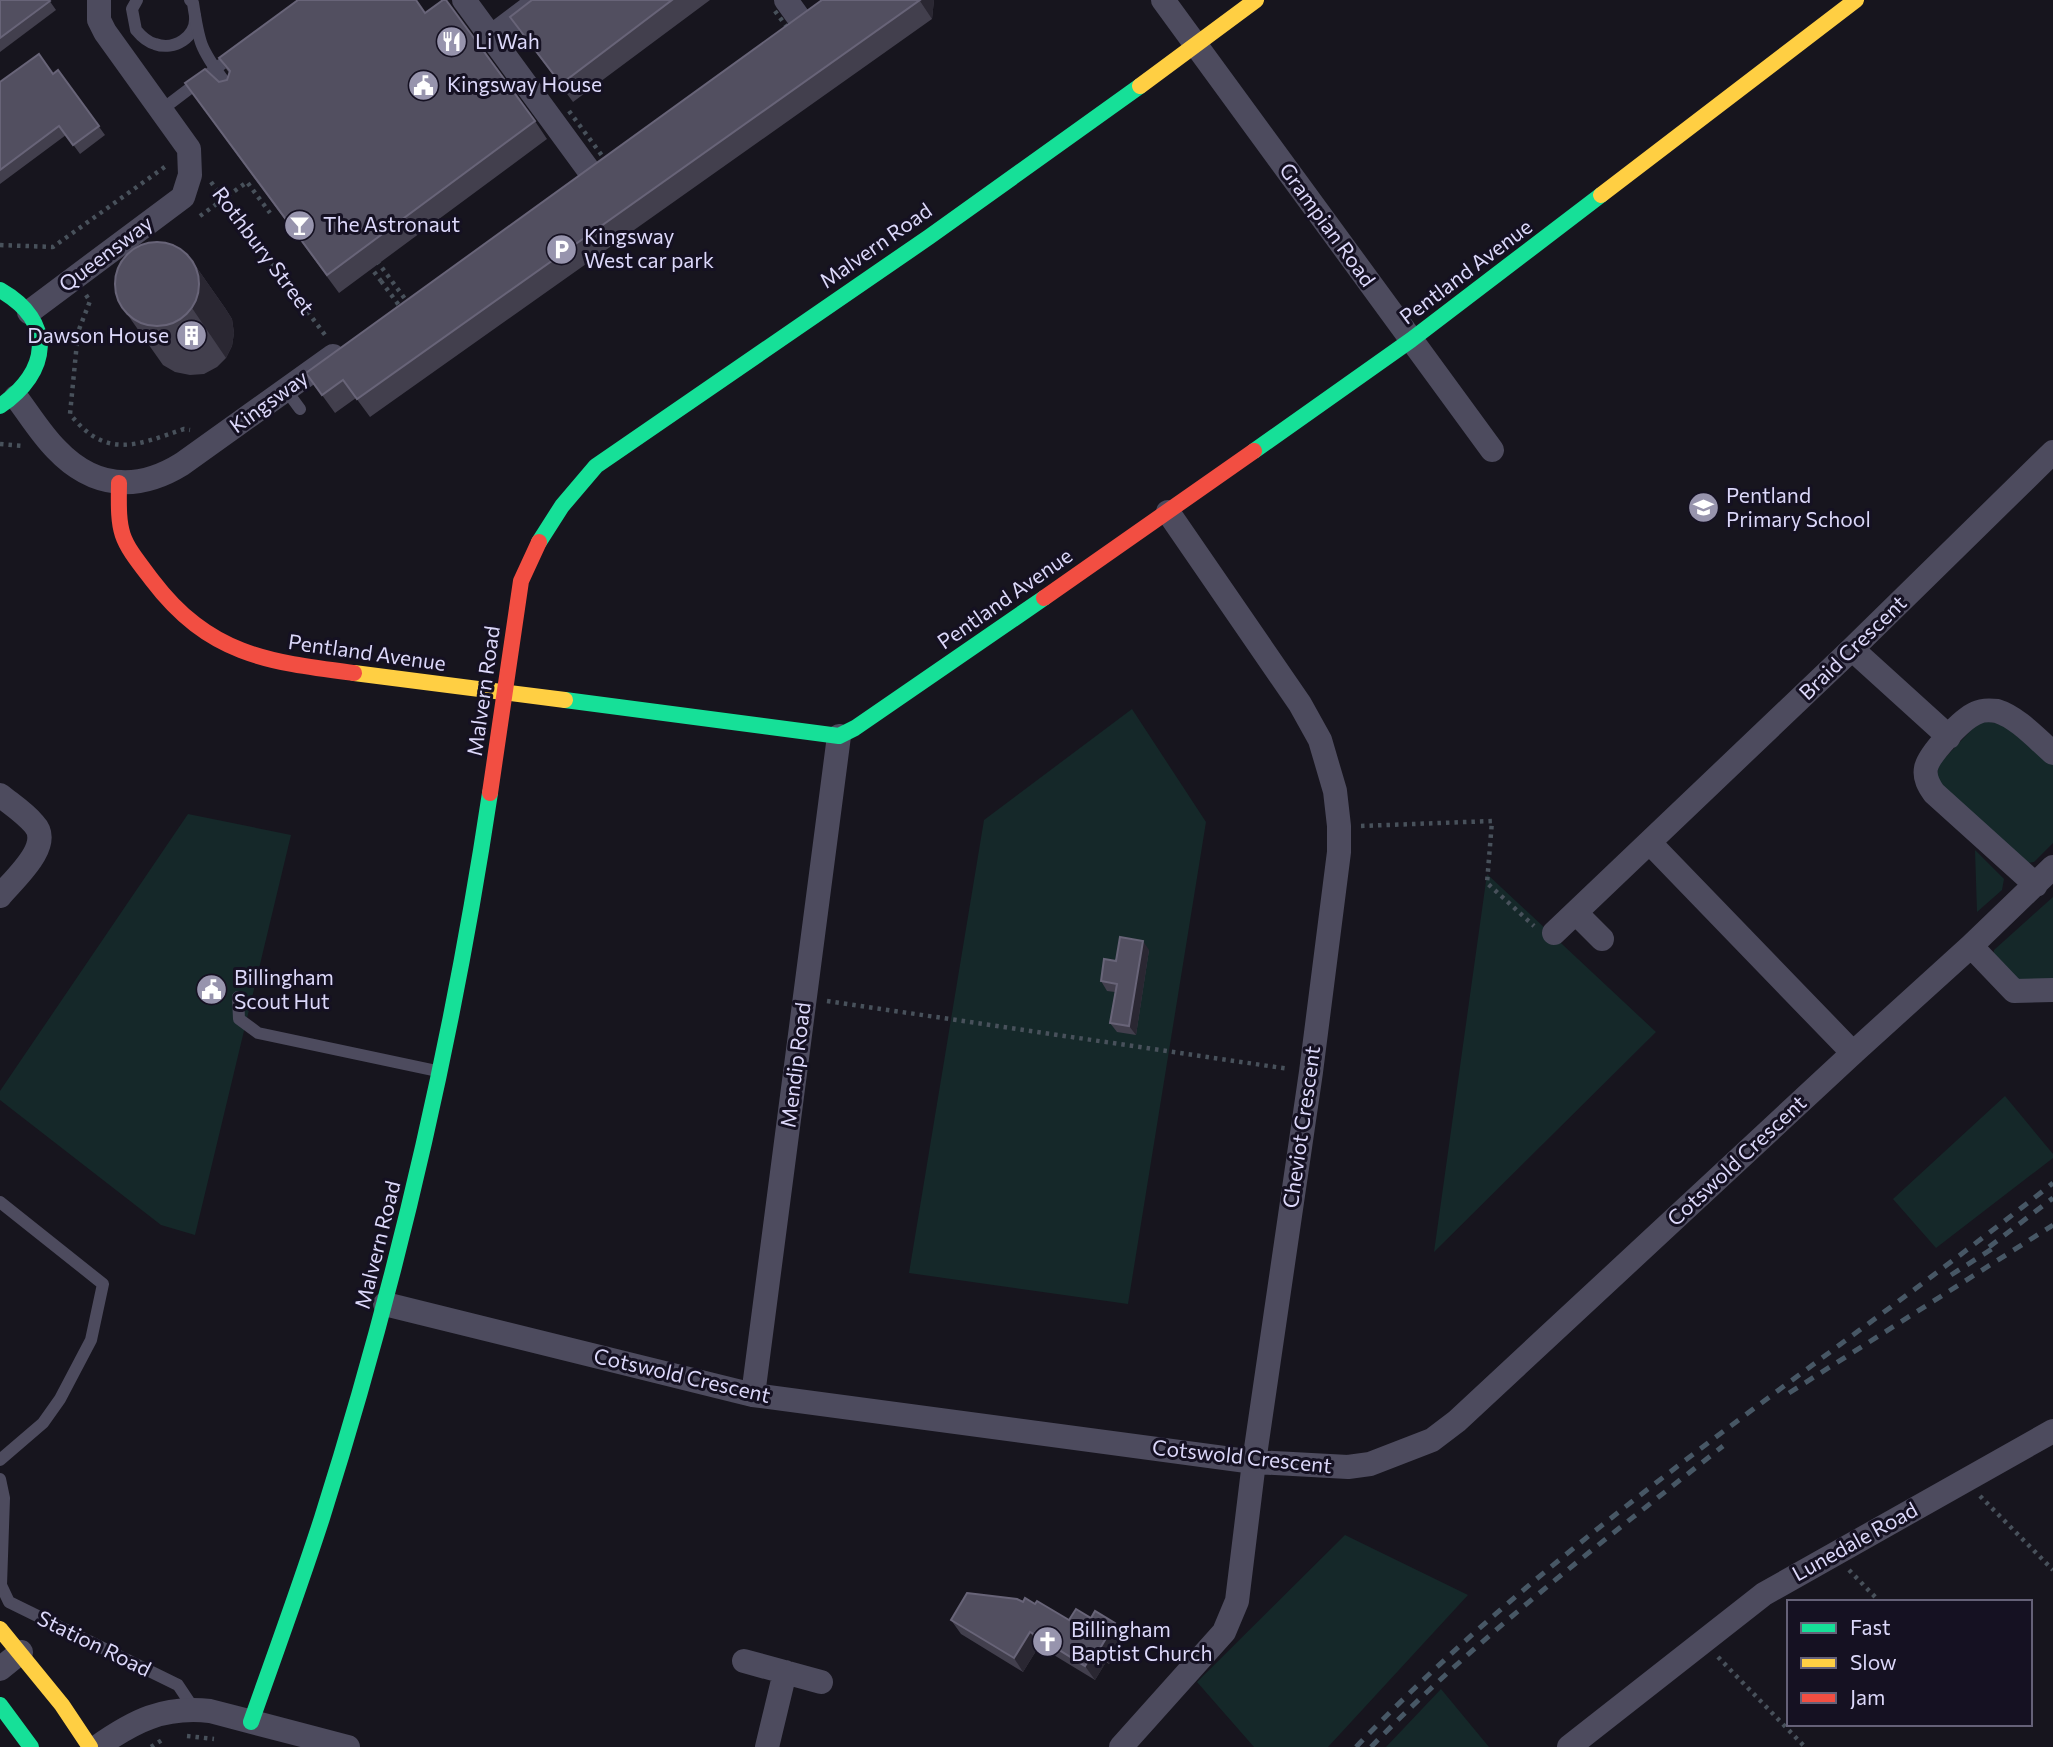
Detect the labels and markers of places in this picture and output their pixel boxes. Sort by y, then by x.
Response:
restaurant icon: Li Wah [435,25,469,59]
place label: Li Wah [475,28,540,53]
public building icon: Kingsway House [407,68,441,102]
place label: Kingsway House [447,71,602,96]
bar icon: The Astronaut [283,208,317,242]
place label: The Astronaut [323,211,460,236]
place label: Kingsway West car park [584,223,714,272]
parking icon: Kingsway West car park [544,232,578,266]
building icon: Dawson House [175,319,209,353]
place label: Dawson House [27,322,169,347]
place label: Pentland Primary School [1726,482,1871,531]
school or university icon: Pentland Primary School [1686,491,1720,525]
place label: Billingham Scout Hut [234,964,334,1013]
public building icon: Billingham Scout Hut [194,973,228,1007]
place label: Billingham Baptist Church [1071,1616,1213,1665]
church icon: Billingham Baptist Church [1031,1625,1065,1659]

